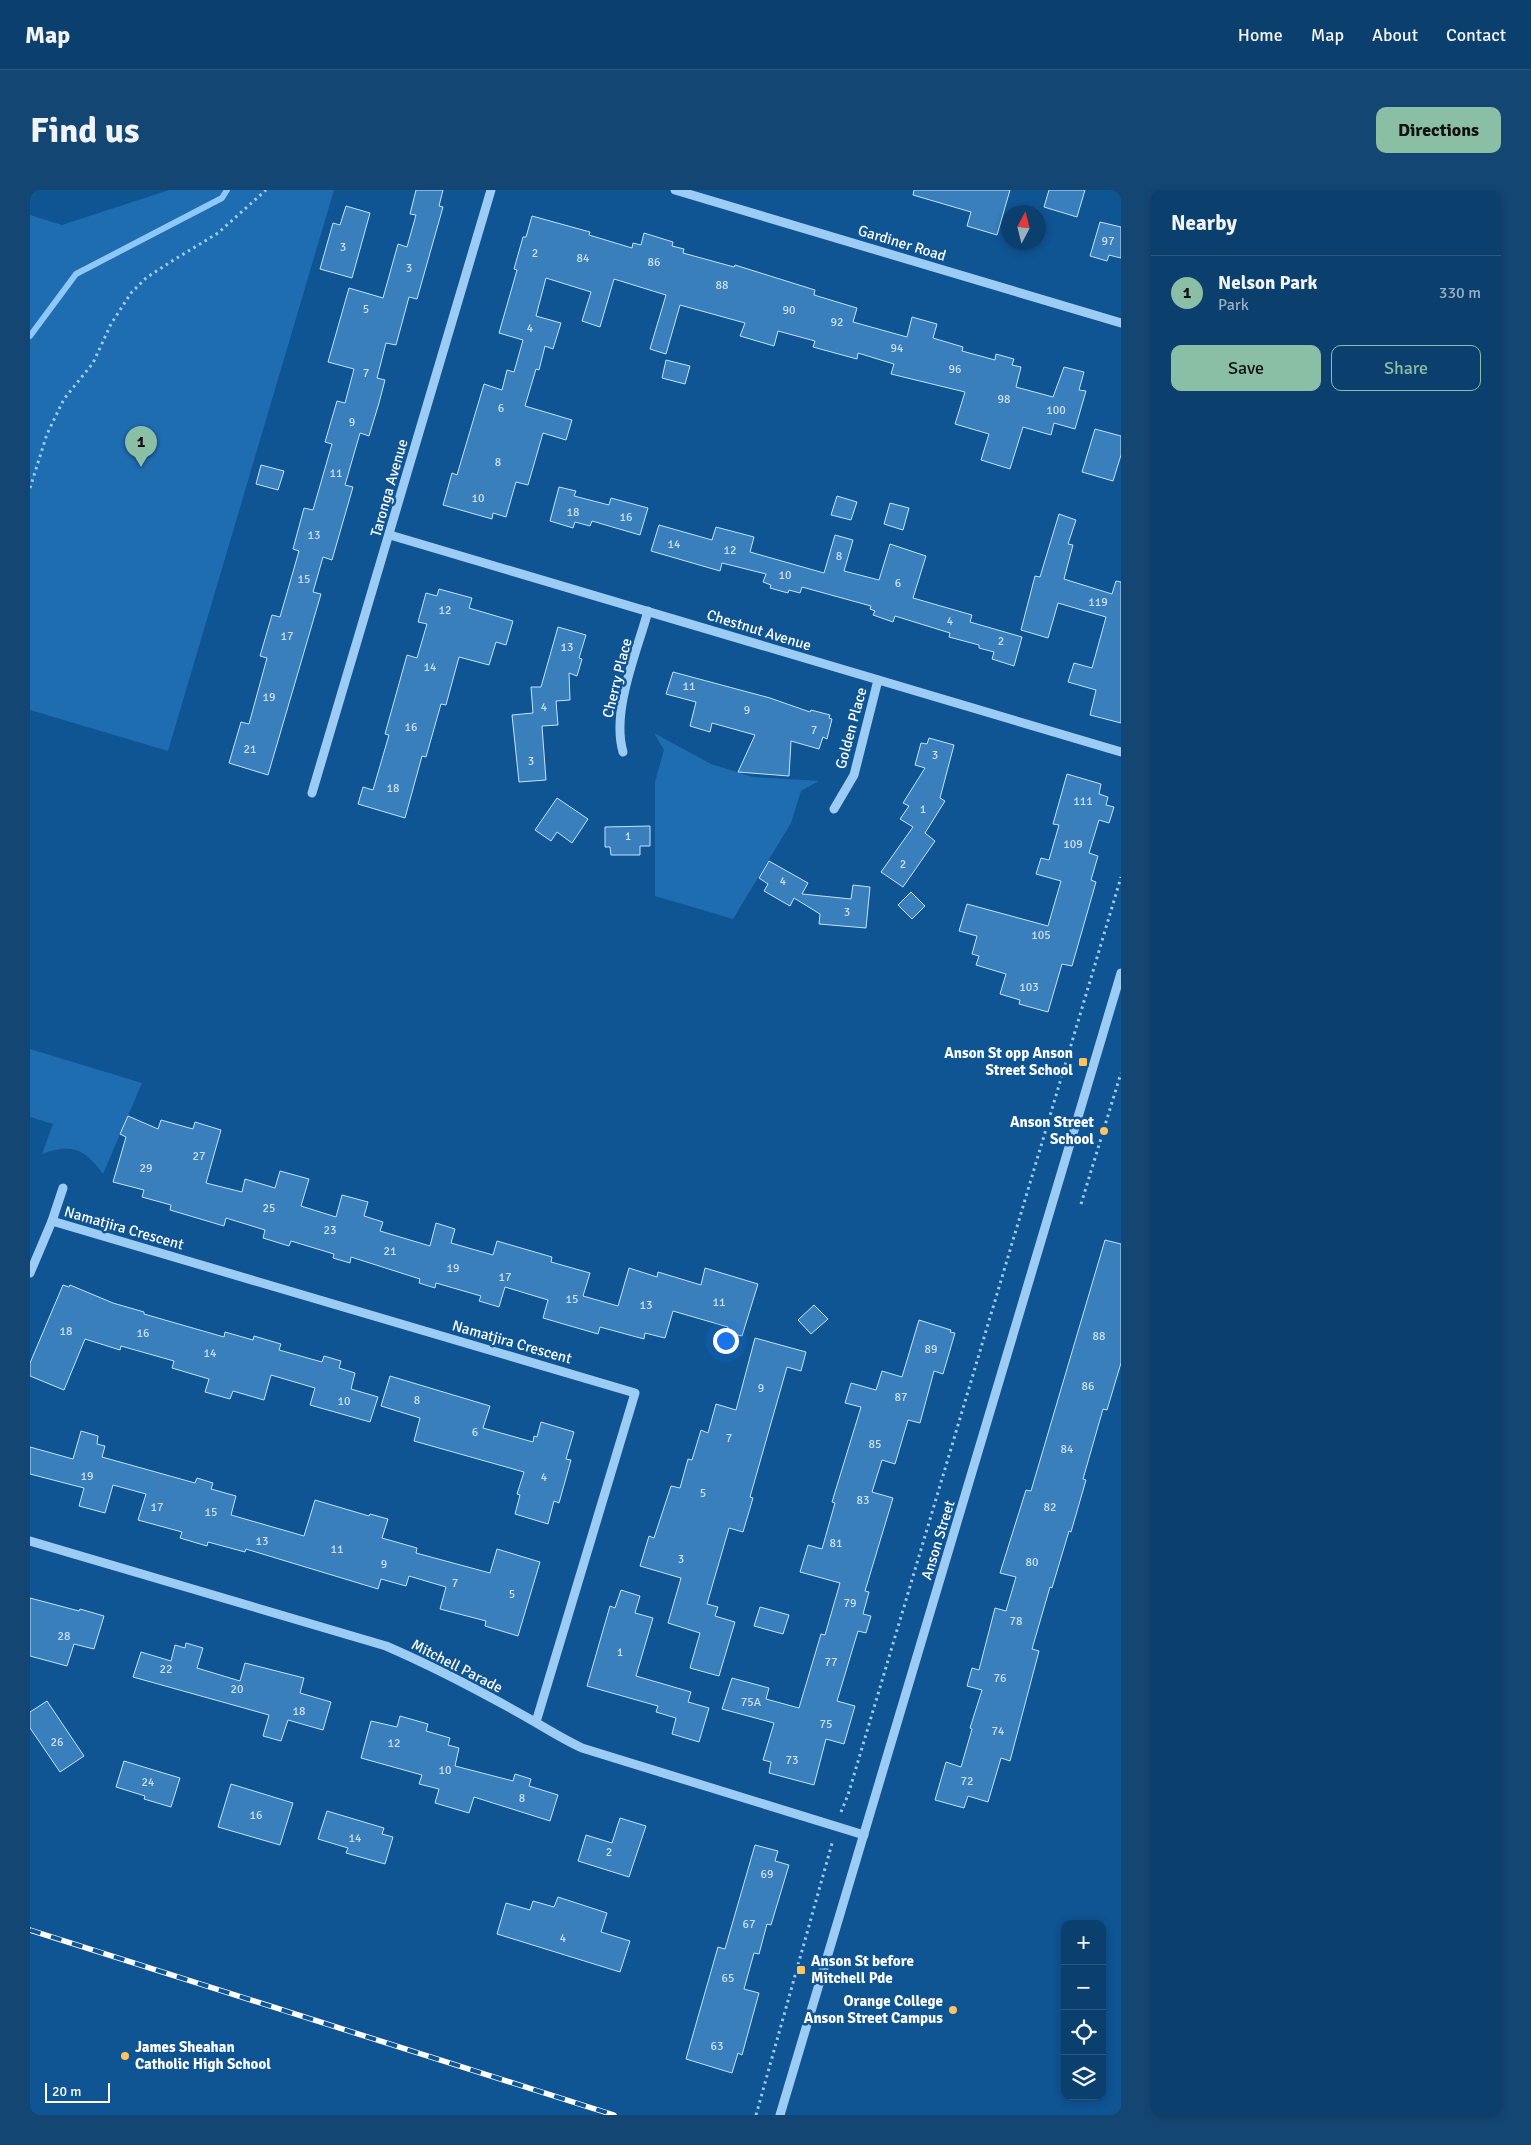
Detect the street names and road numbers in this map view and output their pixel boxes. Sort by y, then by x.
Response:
street label: Gardiner Road [856,221,948,265]
street label: Taronga Avenue [366,437,412,539]
street label: Chestnut Avenue [705,606,813,654]
street label: Cherry Place [598,636,636,720]
street label: Golden Place [831,685,871,771]
street label: Namatjira Crescent [62,1202,186,1254]
street label: Namatjira Crescent [450,1316,574,1368]
street label: Anson Street [917,1498,959,1582]
street label: Mitchell Parade [408,1635,506,1697]

